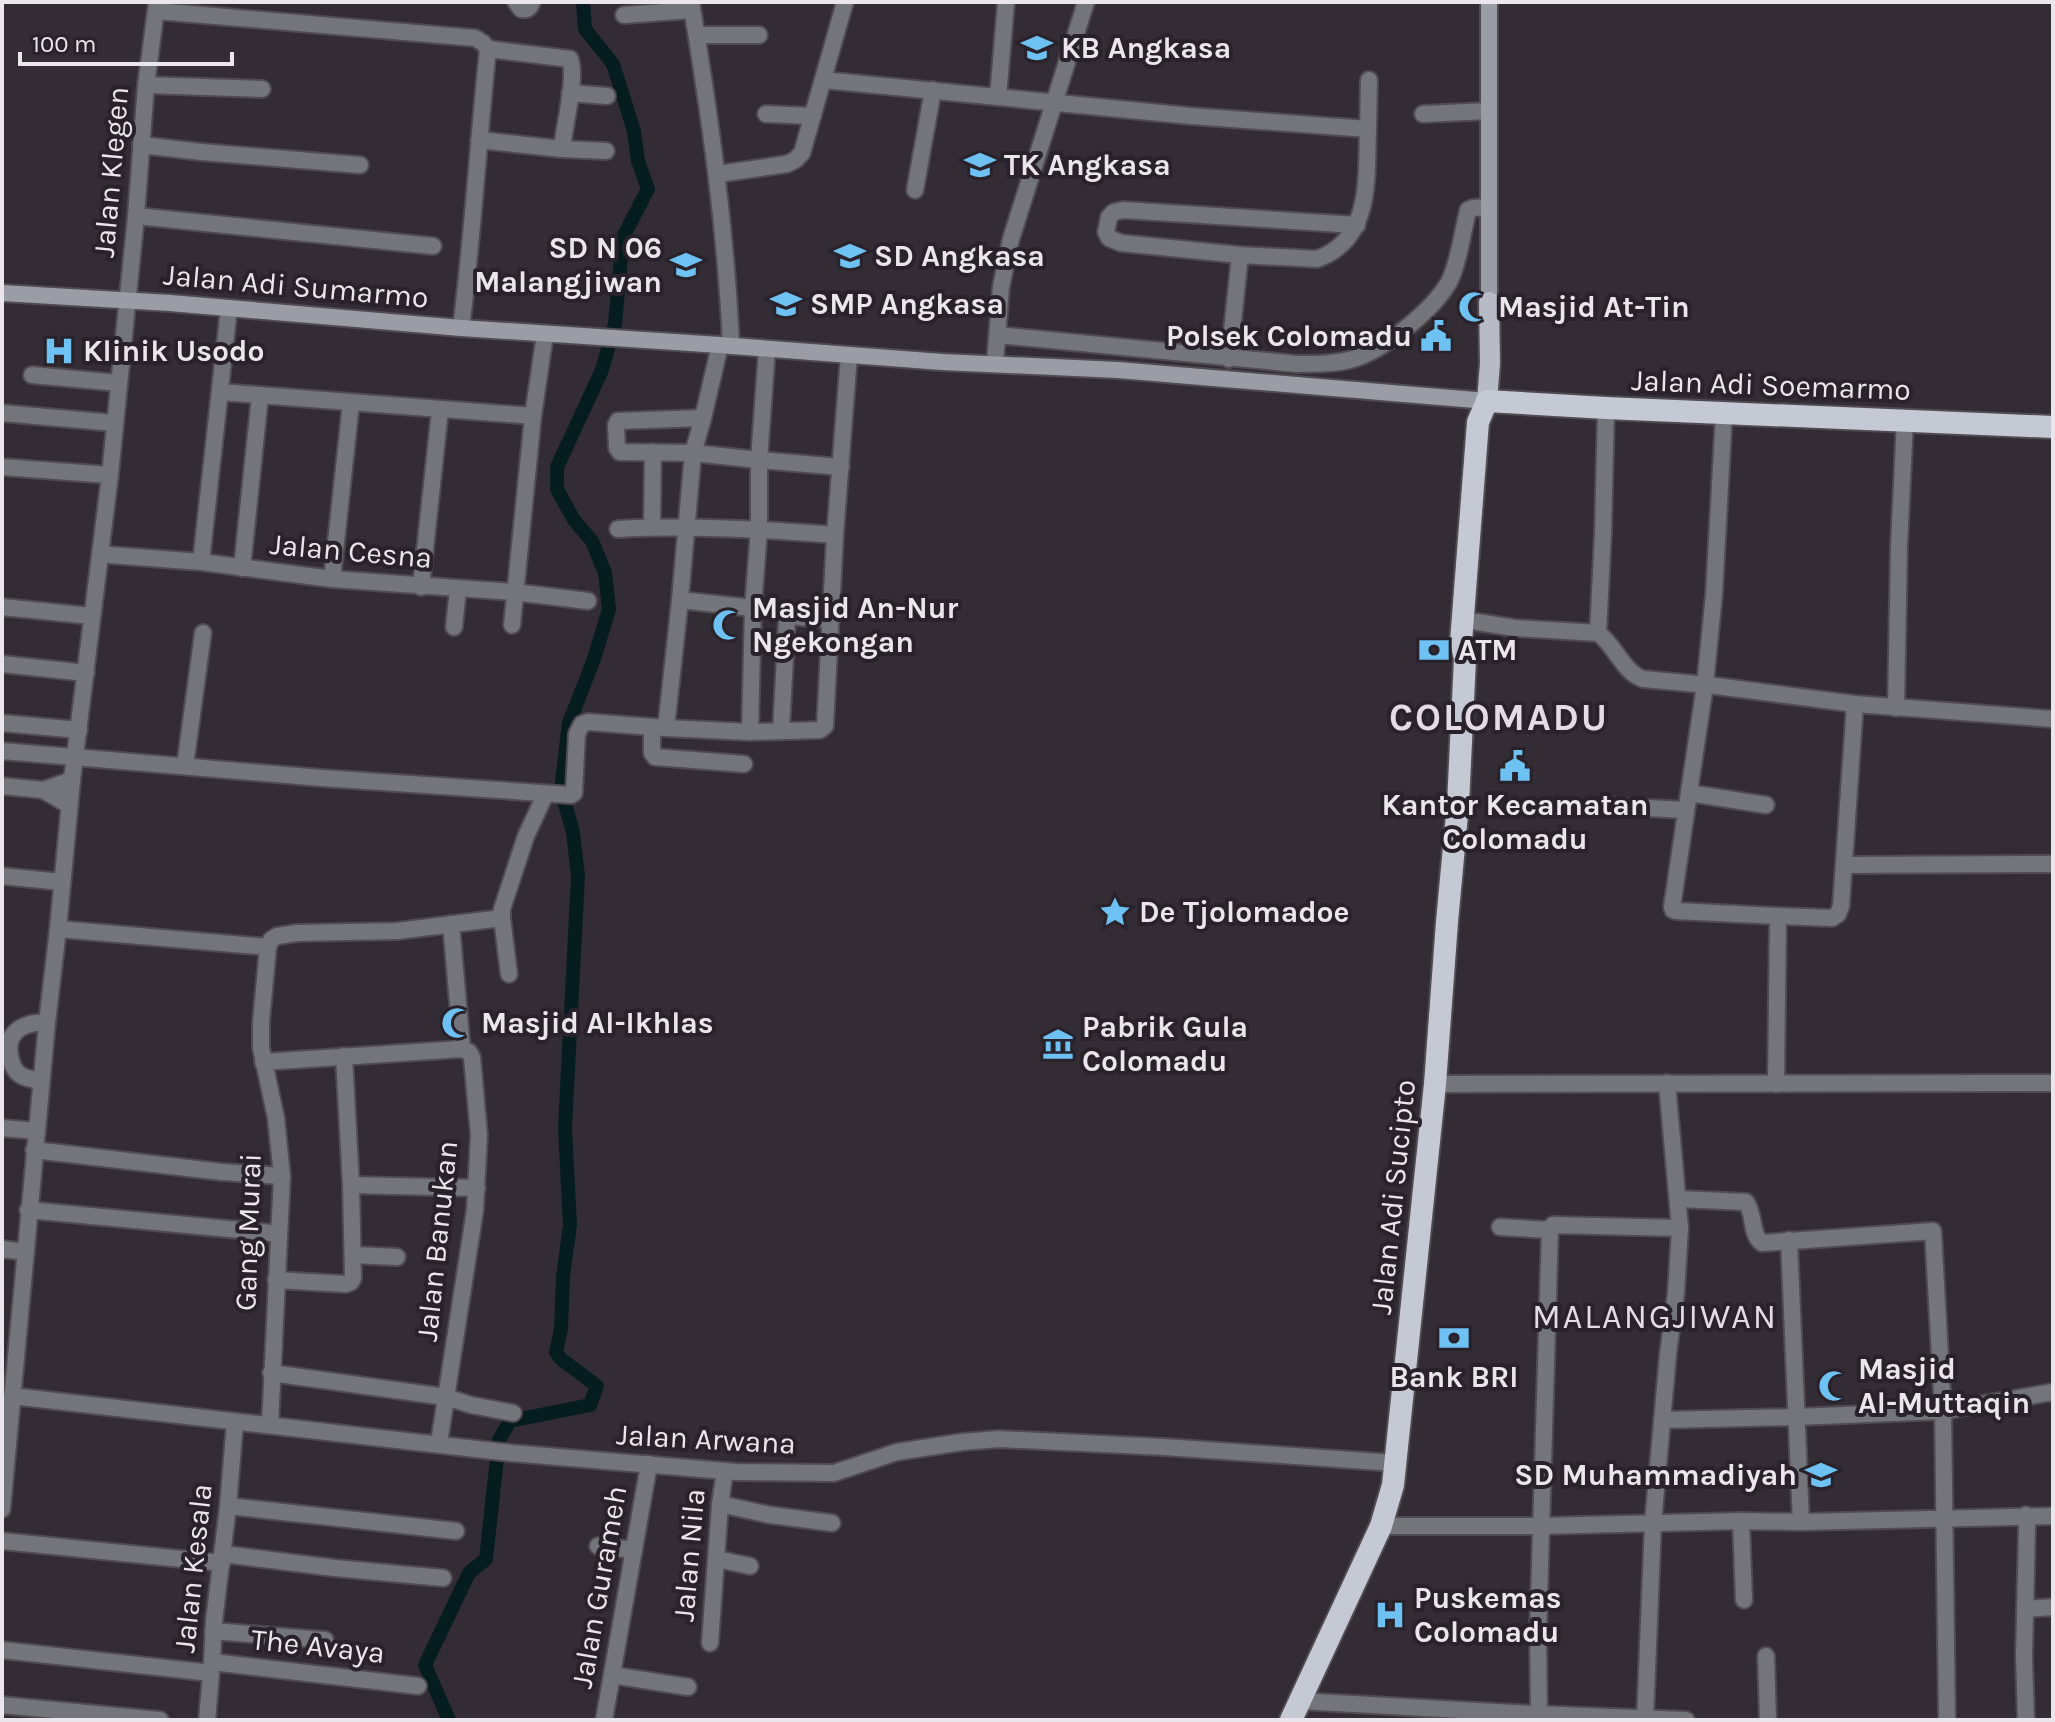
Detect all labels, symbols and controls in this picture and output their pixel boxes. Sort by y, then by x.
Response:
scale bar [20,16,232,66]
text: 100 m [32,30,97,58]
place label: KB Angkasa [1061,30,1231,66]
school or university icon: KB Angkasa [1020,31,1054,65]
street label: Jalan Klegen [86,85,136,259]
place label: TK Angkasa [1004,147,1171,183]
school or university icon: TK Angkasa [963,148,997,182]
place label: SD N 06 Malangjiwan [474,230,662,300]
place label: SD Angkasa [874,238,1045,274]
school or university icon: SD Angkasa [833,239,867,273]
school or university icon: SD N 06 Malangjiwan [669,248,703,282]
street label: Jalan Adi Sumarmo [162,256,430,316]
place label: SMP Angkasa [810,286,1004,322]
school or university icon: SMP Angkasa [769,287,803,321]
place label: Masjid At-Tin [1498,289,1690,325]
mosque icon: Masjid At-Tin [1457,290,1491,324]
place label: Polsek Colomadu [1166,318,1412,354]
public building icon: Polsek Colomadu [1419,319,1453,353]
place label: Klinik Usodo [83,333,264,369]
hospital icon: Klinik Usodo [42,334,76,368]
street label: Jalan Adi Soemarmo [1631,362,1911,408]
street label: Jalan Cesna [268,526,434,576]
place label: Masjid An-Nur Ngekongan [752,590,958,660]
mosque icon: Masjid An-Nur Ngekongan [711,608,745,642]
place label: ATM [1458,632,1518,668]
bank icon: ATM [1417,633,1451,667]
district label: COLOMADU [1389,695,1609,740]
public building icon: Kantor Kecamatan Colomadu [1498,749,1532,783]
place label: Kantor Kecamatan Colomadu [1381,787,1649,857]
place label: De Tjolomadoe [1139,894,1350,930]
place icon: De Tjolomadoe [1098,895,1132,929]
place label: Masjid Al-Ikhlas [481,1005,714,1041]
mosque icon: Masjid Al-Ikhlas [440,1006,474,1040]
place label: Pabrik Gula Colomadu [1082,1009,1248,1079]
museum icon: Pabrik Gula Colomadu [1041,1027,1075,1061]
street label: Jalan Adi Sucipto [1363,1078,1423,1316]
street label: Jalan Banukan [409,1139,465,1343]
street label: Gang Murai [227,1152,269,1312]
district label: MALANGJIWAN [1532,1297,1778,1337]
bank icon: Bank BRI [1437,1321,1471,1355]
place label: Masjid Al-Muttaqin [1858,1351,2030,1421]
place label: Bank BRI [1390,1359,1518,1395]
mosque icon: Masjid Al-Muttaqin [1817,1369,1851,1403]
street label: Jalan Arwana [615,1416,797,1462]
place label: SD Muhammadiyah [1514,1457,1797,1493]
school or university icon: SD Muhammadiyah [1804,1458,1838,1492]
street label: Jalan Kesala [166,1482,220,1654]
street label: Jalan Gurameh [563,1483,635,1691]
street label: Jalan Nila [665,1487,713,1623]
place label: Puskemas Colomadu [1414,1580,1562,1650]
hospital icon: Puskemas Colomadu [1373,1598,1407,1632]
street label: The Avaya [249,1621,387,1671]

